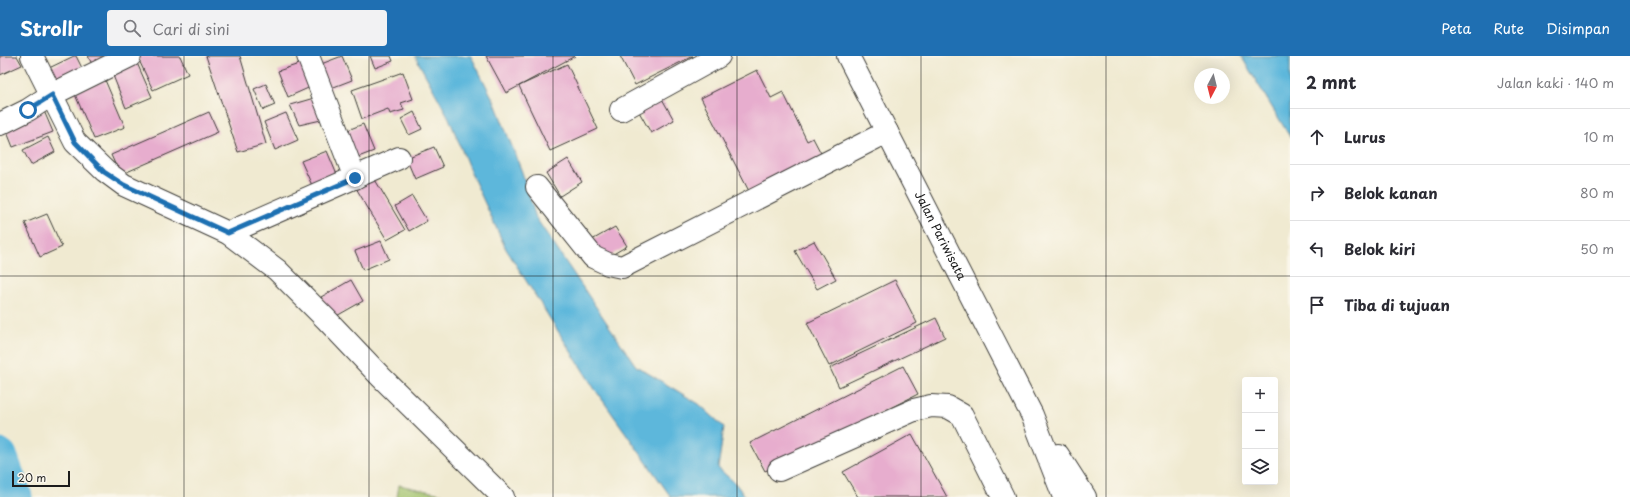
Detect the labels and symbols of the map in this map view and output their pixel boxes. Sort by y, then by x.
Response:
north arrow [1194,68,1230,104]
route start [19,101,37,119]
route end [346,169,364,187]
street label: Jalan Pariwisata [911,188,972,283]
scale bar [12,469,70,488]

